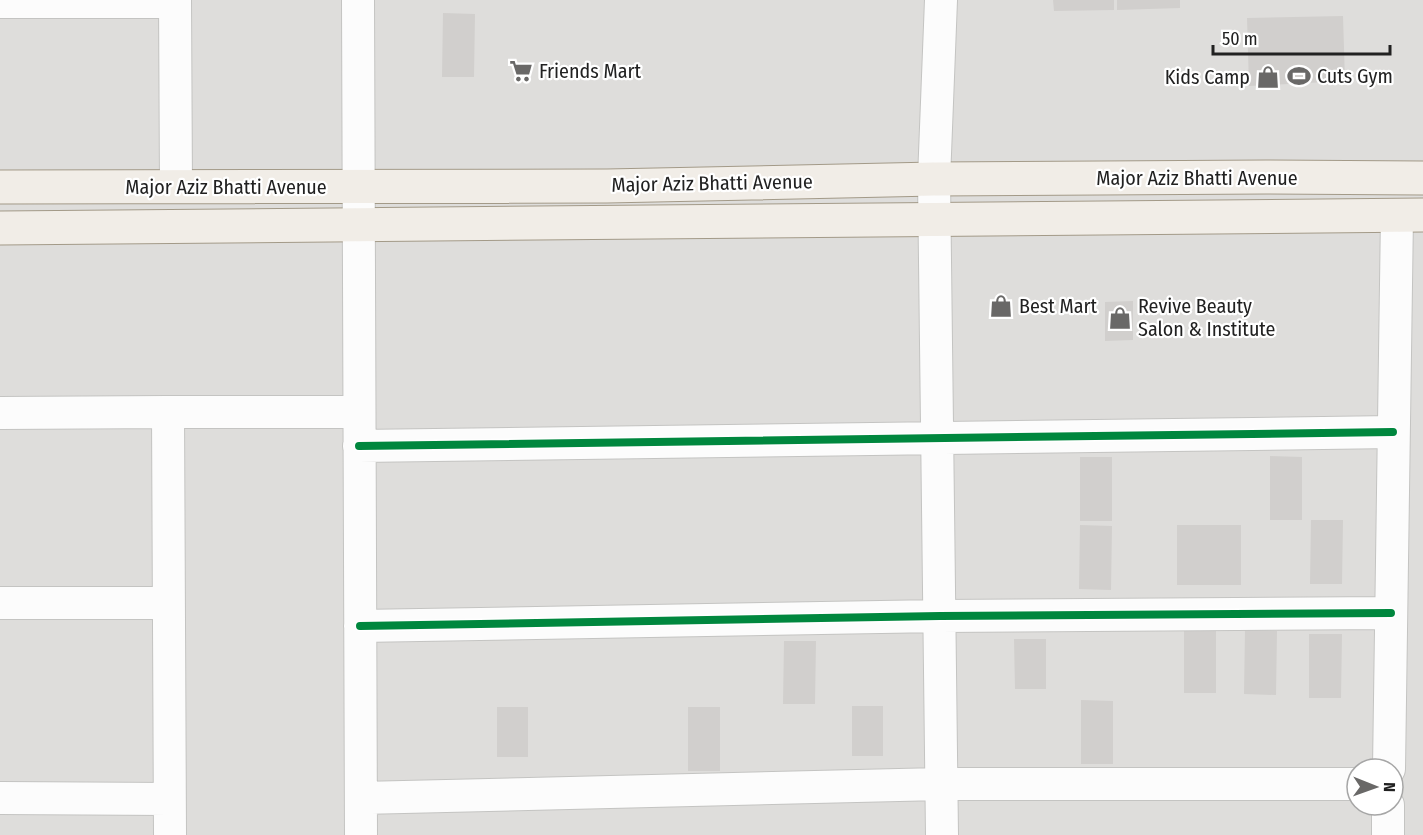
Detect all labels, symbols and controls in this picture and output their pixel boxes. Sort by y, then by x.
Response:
scale bar [1213,18,1390,56]
text: 50 m [1222,28,1258,50]
supermarket icon: Friends Mart [508,58,534,84]
place label: Friends Mart [539,59,641,83]
sports icon: Cuts Gym [1286,63,1312,89]
shop icon: Kids Camp [1255,64,1281,90]
place label: Cuts Gym [1317,64,1393,88]
place label: Kids Camp [1165,65,1250,89]
street label: Major Aziz Bhatti Avenue [1096,166,1298,190]
street label: Major Aziz Bhatti Avenue [611,169,813,197]
street label: Major Aziz Bhatti Avenue [125,175,327,199]
shop icon: Best Mart [988,293,1014,319]
place label: Best Mart [1019,294,1098,318]
place label: Revive Beauty Salon & Institute [1138,294,1275,341]
shop icon: Revive Beauty Salon & Institute [1107,305,1133,331]
north arrow [1345,757,1405,817]
text: N [1380,782,1399,792]

